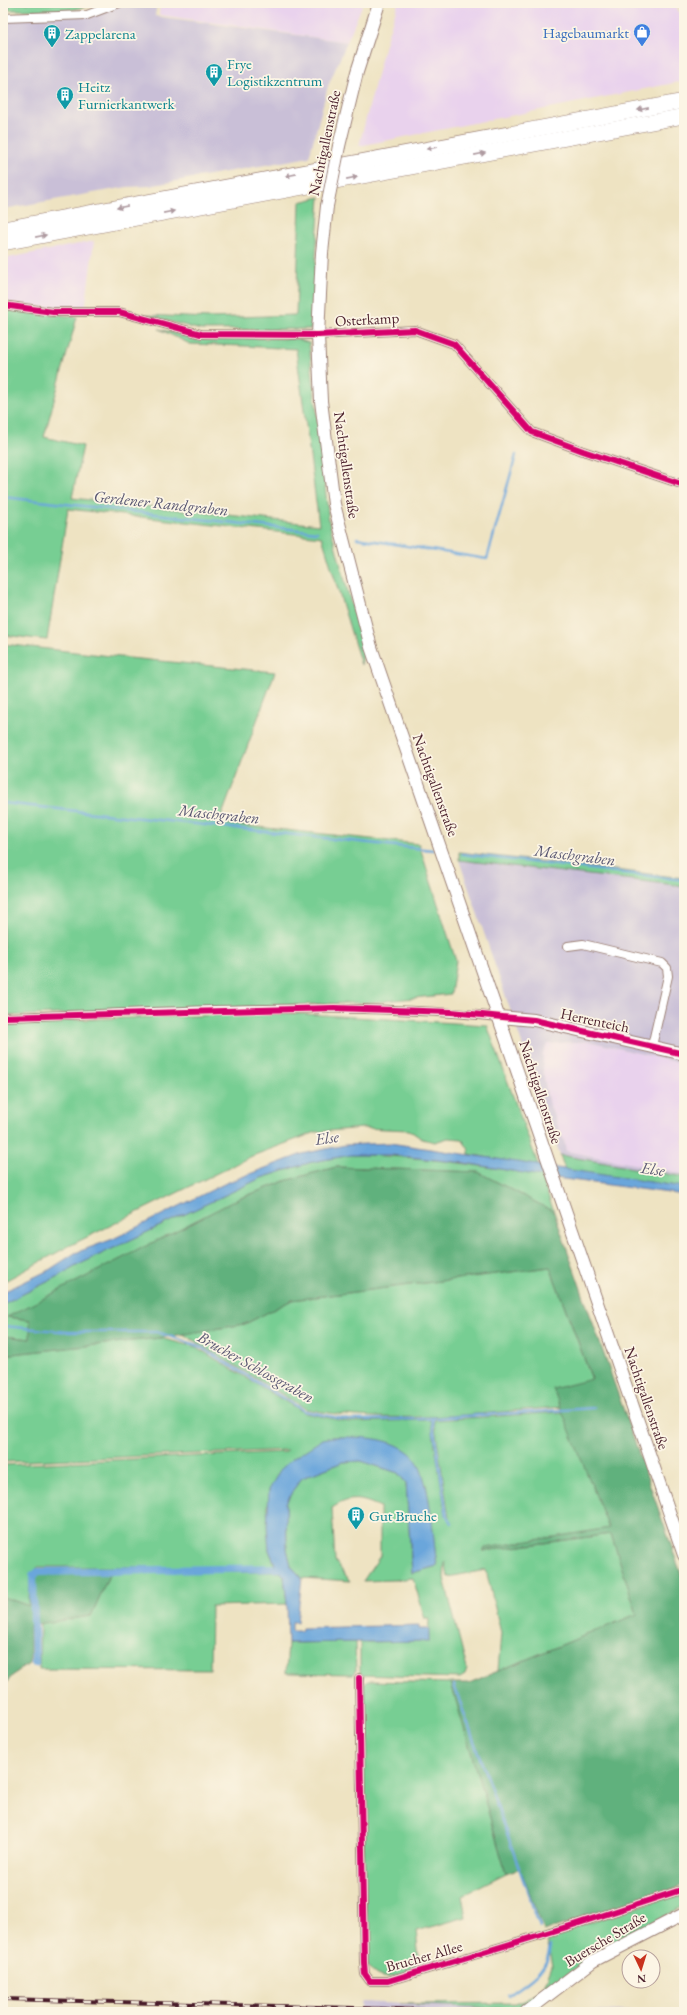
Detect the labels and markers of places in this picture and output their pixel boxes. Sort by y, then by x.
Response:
shop icon: Hagebaumarkt [632,22,652,47]
building icon: Zappelarena [42,23,62,48]
place label: Hagebaumarkt [543,23,629,42]
place label: Zappelarena [65,24,136,43]
place label: Frye Logistikzentrum [227,54,323,90]
building icon: Frye Logistikzentrum [204,62,224,87]
place label: Heitz Furnierkantwerk [78,77,175,113]
building icon: Heitz Furnierkantwerk [55,85,75,110]
building icon: Gut Bruche [346,1505,366,1530]
place label: Gut Bruche [369,1506,437,1525]

